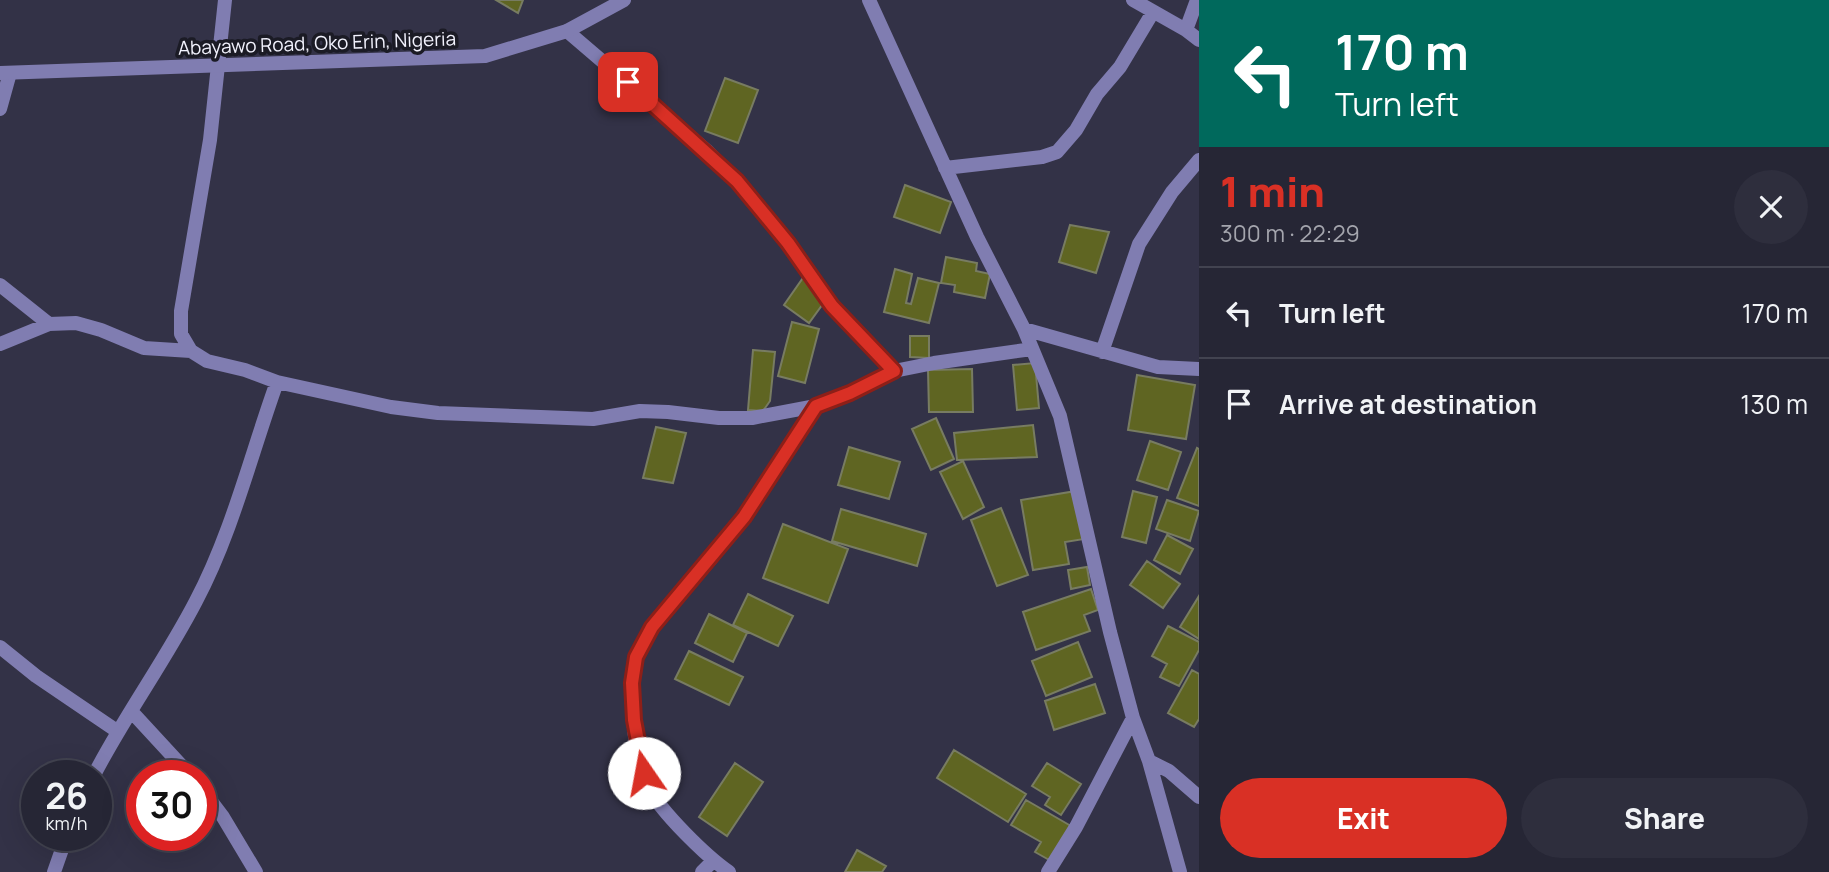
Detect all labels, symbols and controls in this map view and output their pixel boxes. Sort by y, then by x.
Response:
text: 170 m [1335,18,1469,85]
street label: Abayawo Road, Oko Erin, Nigeria [178,25,456,61]
icon: left [1220,28,1311,119]
pin [598,52,658,112]
icon: arrive [609,63,647,101]
text: Turn left [1335,82,1459,126]
text: 1 min [1220,162,1325,220]
button: close [1734,170,1808,244]
text: 300 m · 22:29 [1220,217,1360,249]
icon: left [1220,294,1258,332]
text: Turn left [1279,295,1386,331]
text: 170 m [1742,295,1808,331]
icon: arrive [1220,385,1258,423]
text: Arrive at destination [1279,386,1537,422]
text: 130 m [1740,386,1808,422]
position arrow [607,736,681,810]
speed limit sign: 30 [126,760,217,851]
text: 26 [45,772,88,820]
button: Exit [1220,778,1507,858]
button: Share [1521,778,1808,858]
text: km/h [46,811,87,835]

